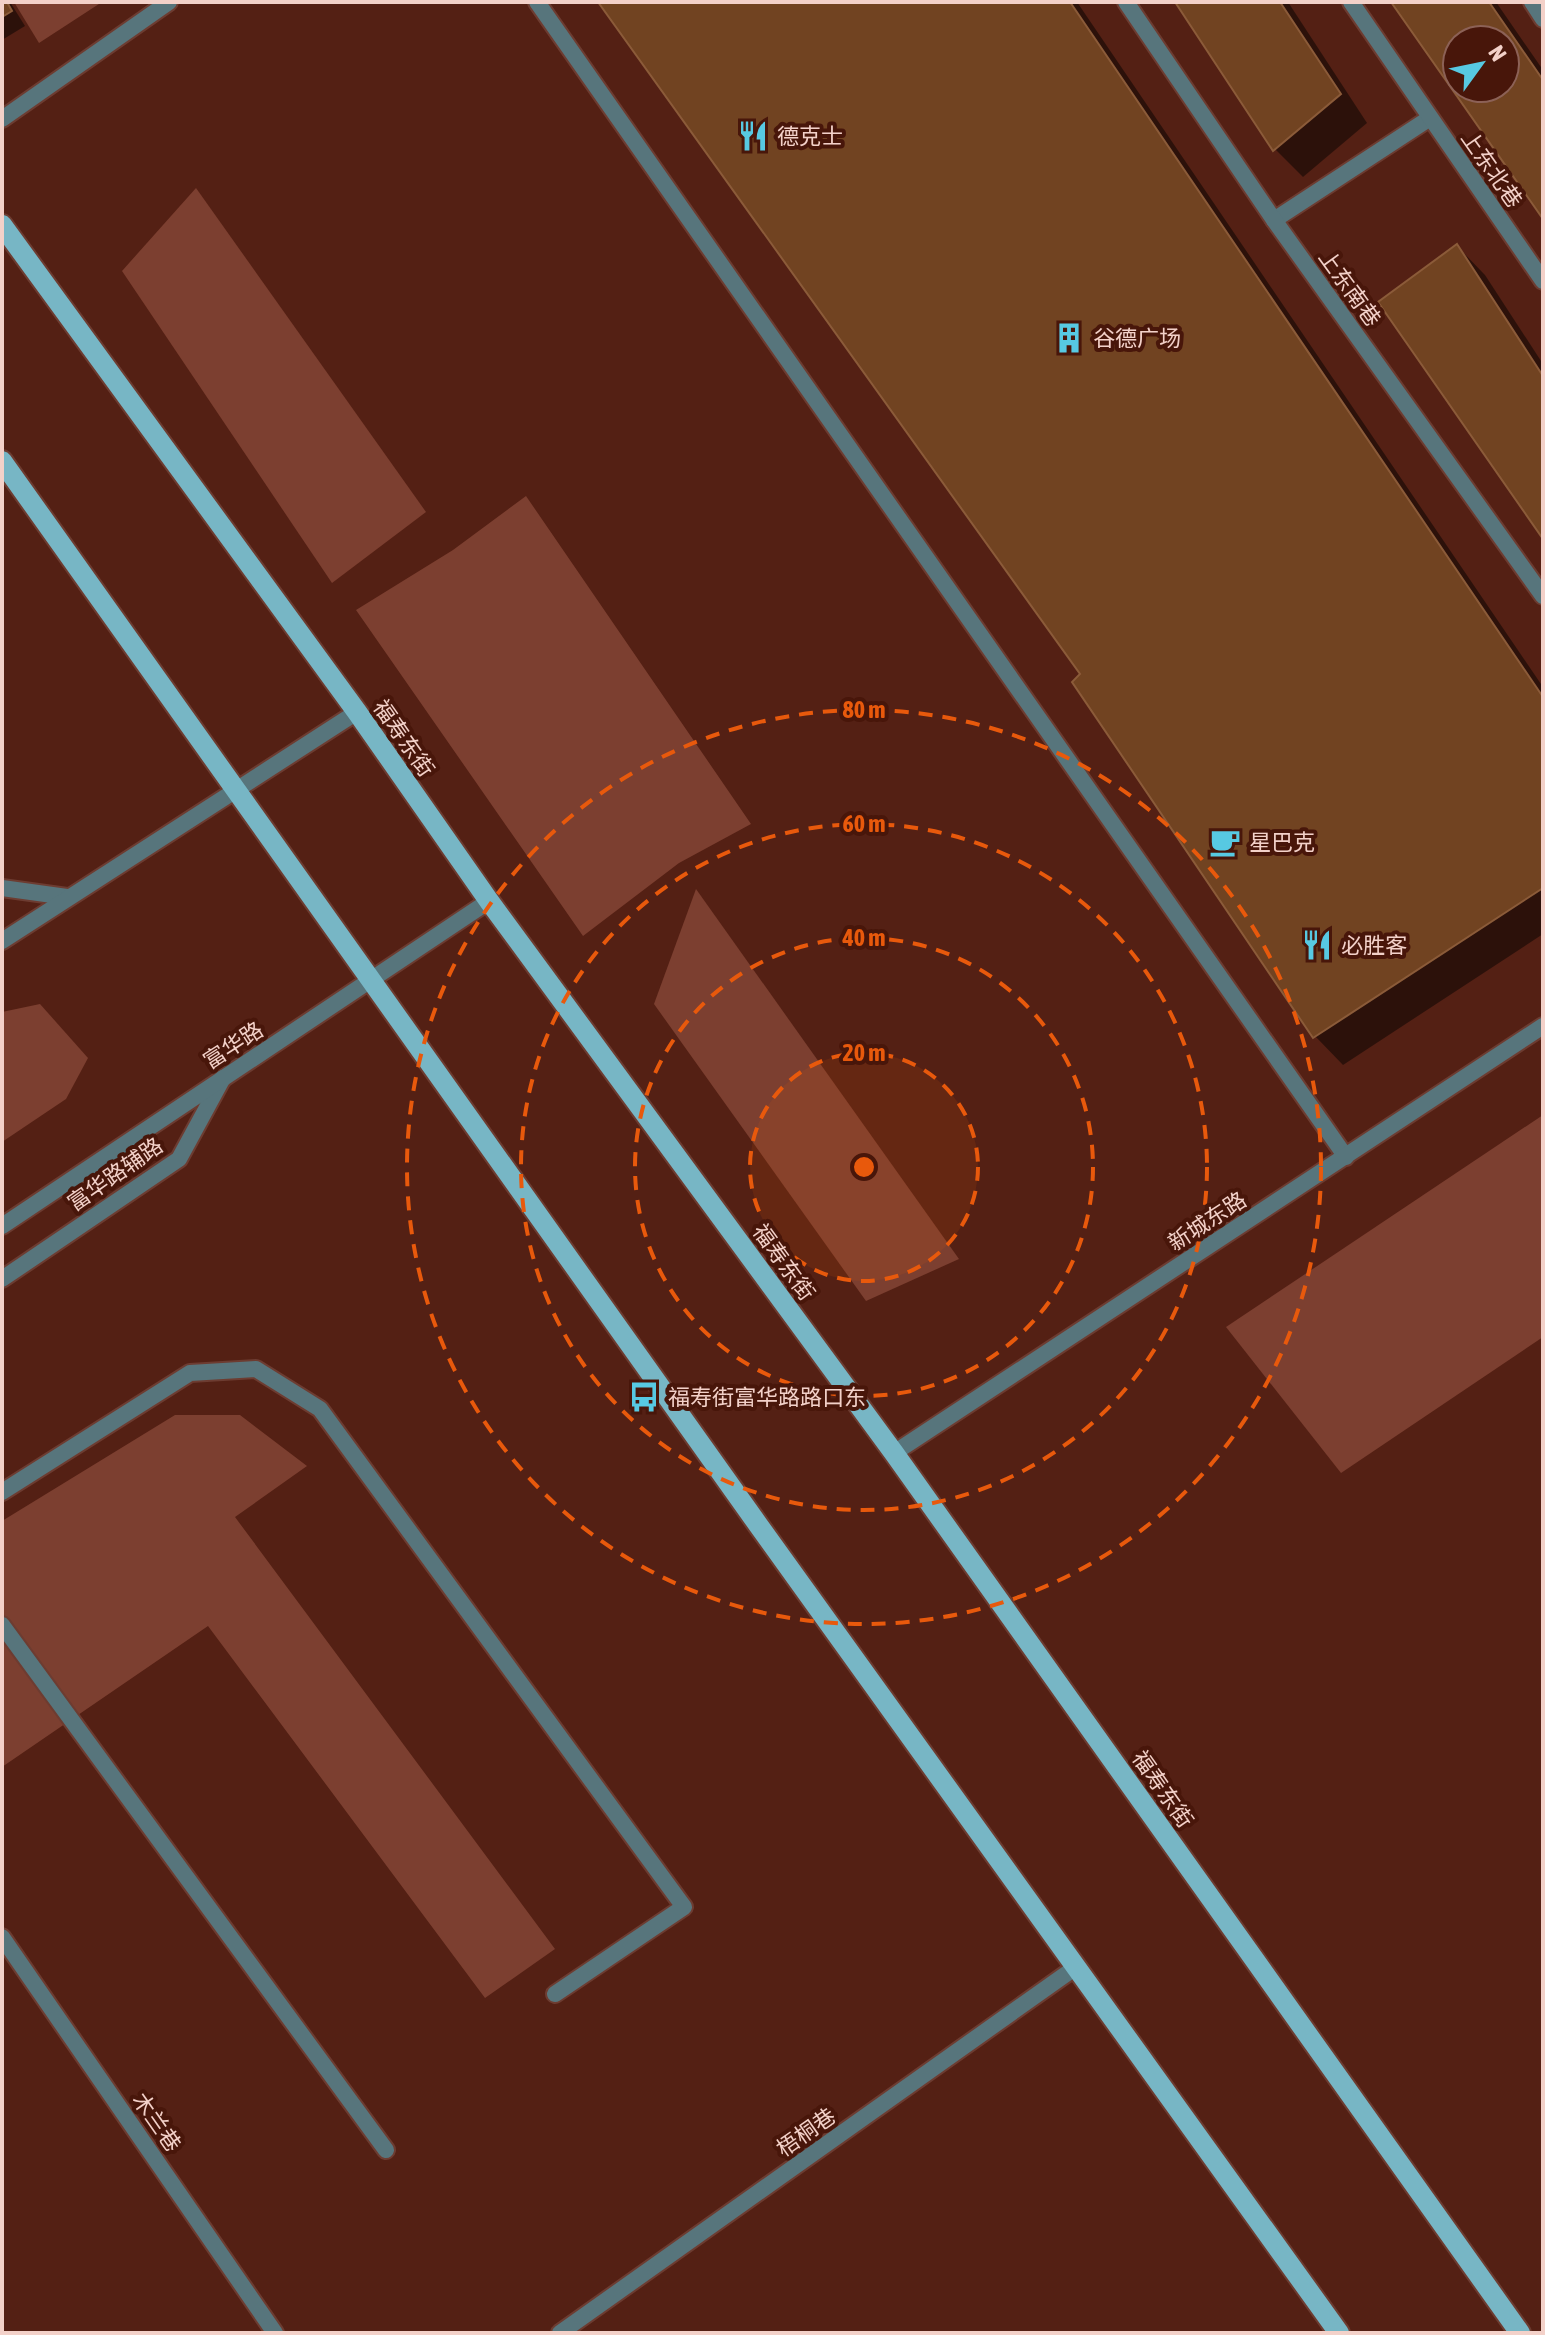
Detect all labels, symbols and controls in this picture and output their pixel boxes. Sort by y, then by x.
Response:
north arrow [1441,24,1521,104]
text: N [1483,41,1512,66]
restaurant icon: 德克士 [736,119,770,153]
place label: 德克士 [777,123,843,149]
street label: 上东北巷 [1456,125,1528,213]
street label: 上东南巷 [1314,245,1386,331]
building icon: 谷德广场 [1052,321,1086,355]
place label: 谷德广场 [1093,325,1181,351]
street label: 福寿东街 [368,694,440,782]
text: 80 m [842,696,886,723]
text: 60 m [842,810,886,837]
cafe icon: 星巴克 [1208,825,1242,859]
place label: 星巴克 [1249,829,1315,855]
text: 40 m [841,924,886,951]
restaurant icon: 必胜客 [1300,928,1334,962]
place label: 必胜客 [1341,932,1407,958]
street label: 富华路 [198,1016,268,1074]
text: 20 m [842,1039,886,1066]
street label: 富华路辅路 [62,1132,168,1216]
centre of rings [850,1153,878,1181]
street label: 新城东路 [1163,1186,1251,1256]
street label: 福寿东街 [748,1219,820,1305]
bus stop icon: 福寿街富华路路口东 [627,1380,661,1414]
place label: 福寿街富华路路口东 [668,1384,866,1410]
street label: 福寿东街 [1127,1745,1199,1833]
street label: 木兰巷 [127,2088,187,2156]
street label: 梧桐巷 [772,2102,840,2162]

